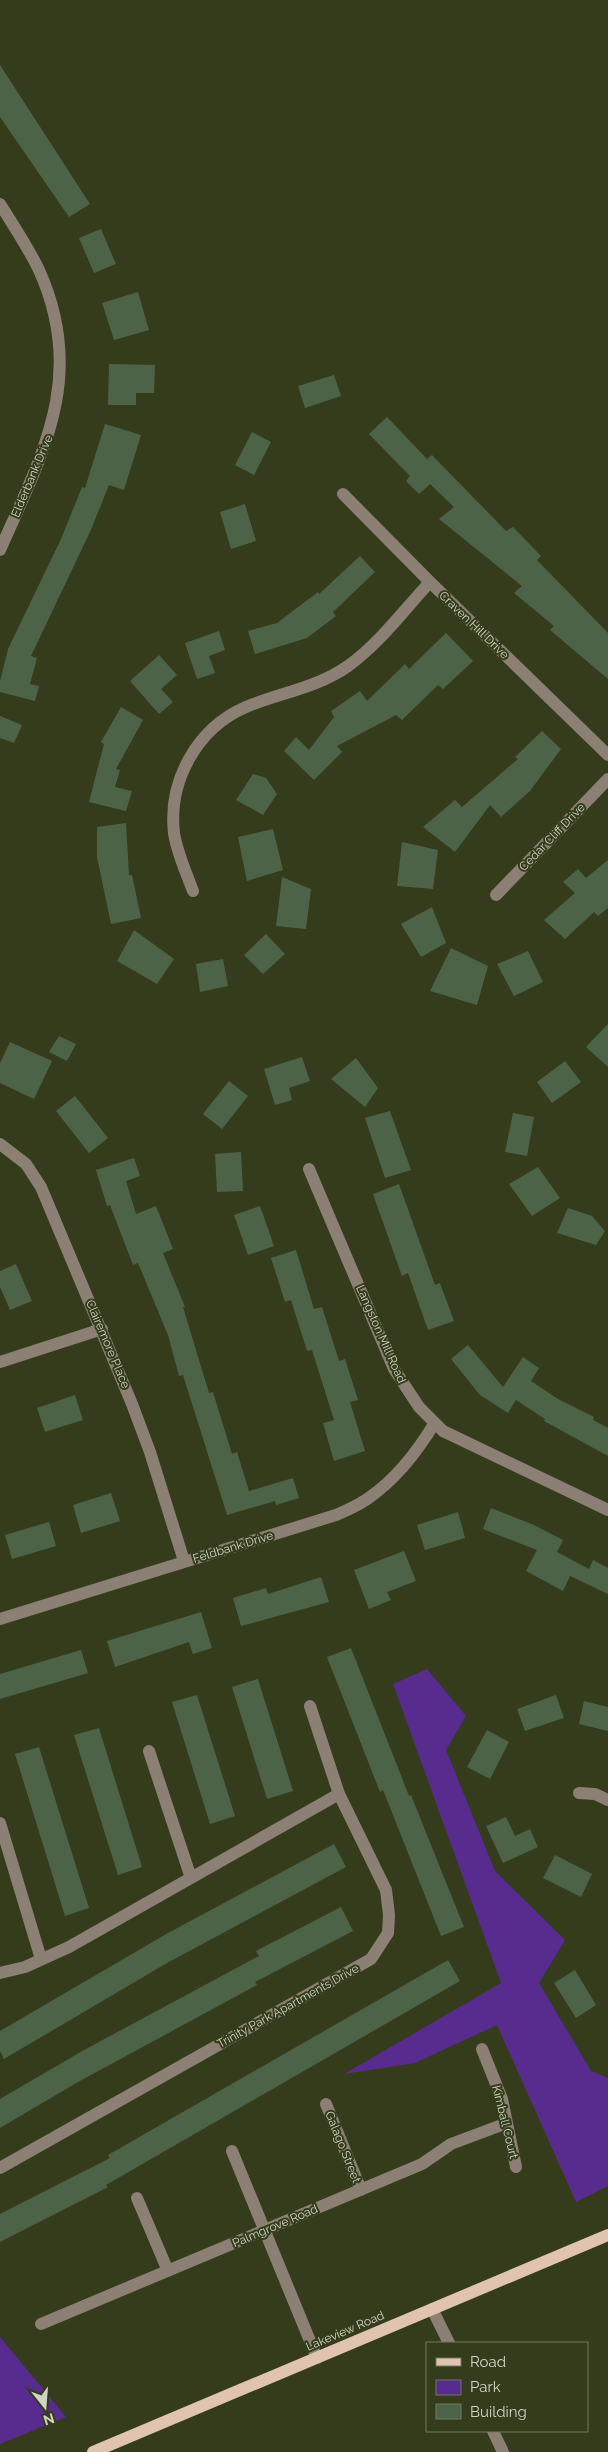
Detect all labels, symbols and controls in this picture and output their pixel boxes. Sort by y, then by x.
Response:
street label: Elderbank Drive [8,433,56,519]
street label: Craven Hill Drive [436,588,512,662]
street label: Cedar Cliff Drive [516,800,588,874]
street label: Langston Mill Road [353,1283,409,1385]
street label: Clairemore Place [83,1298,133,1390]
street label: Feldbank Drive [191,1528,275,1566]
street label: Trinity Park Apartments Drive [215,1961,361,2051]
street label: Kimball Court [489,2084,521,2160]
street label: Galago Street [322,2109,364,2185]
street label: Palmgrove Road [230,2202,320,2250]
street label: Lakeview Road [304,2308,386,2354]
legend [426,2342,588,2432]
text: Road [470,2353,506,2371]
text: Park [470,2378,501,2396]
north arrow [20,2382,70,2432]
text: Building [470,2403,527,2421]
text: N [41,2410,56,2429]

